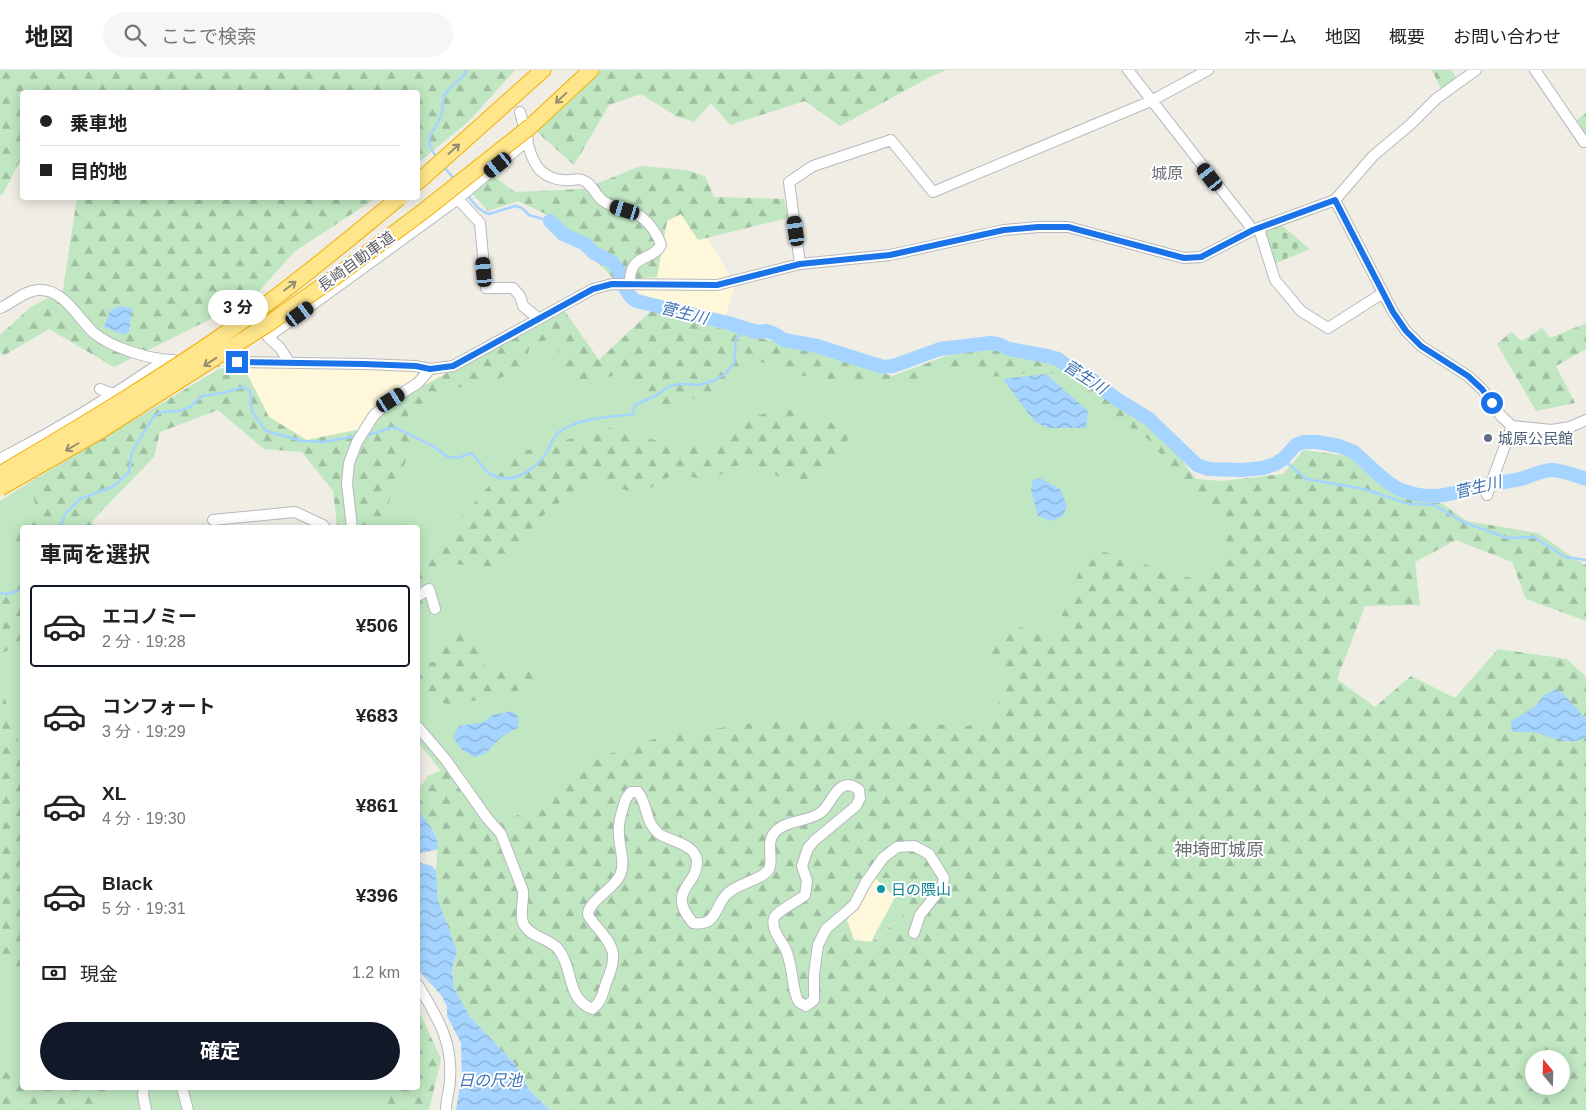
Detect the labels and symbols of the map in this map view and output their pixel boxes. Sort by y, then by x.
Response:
one-way arrow [555,92,568,104]
one-way arrow [448,143,461,155]
car [481,150,514,180]
car [1194,161,1225,193]
district label: 城原 [1151,165,1183,182]
car [608,198,641,222]
car [786,215,805,247]
street label: 長崎自動車道 [315,228,397,294]
car [475,256,492,288]
one-way arrow [284,280,297,291]
callout: 3 分 [207,290,267,324]
car [283,299,316,329]
water label: 菅生川 [659,299,711,328]
route end [226,351,248,373]
one-way arrow [204,357,218,367]
water label: 菅生川 [1060,357,1111,398]
car [374,386,407,414]
route start [1481,392,1503,414]
place label: 城原公民館 [1498,430,1573,447]
marker: 城原公民館 [1482,432,1494,444]
one-way arrow [65,443,80,452]
water label: 菅生川 [1453,472,1505,501]
district label: 神埼町城原 [1174,840,1264,860]
place label: 日の隈山 [891,881,951,898]
marker: 日の隈山 [875,883,887,895]
north arrow [1525,1050,1570,1095]
water label: 日の尺池 [458,1072,524,1089]

